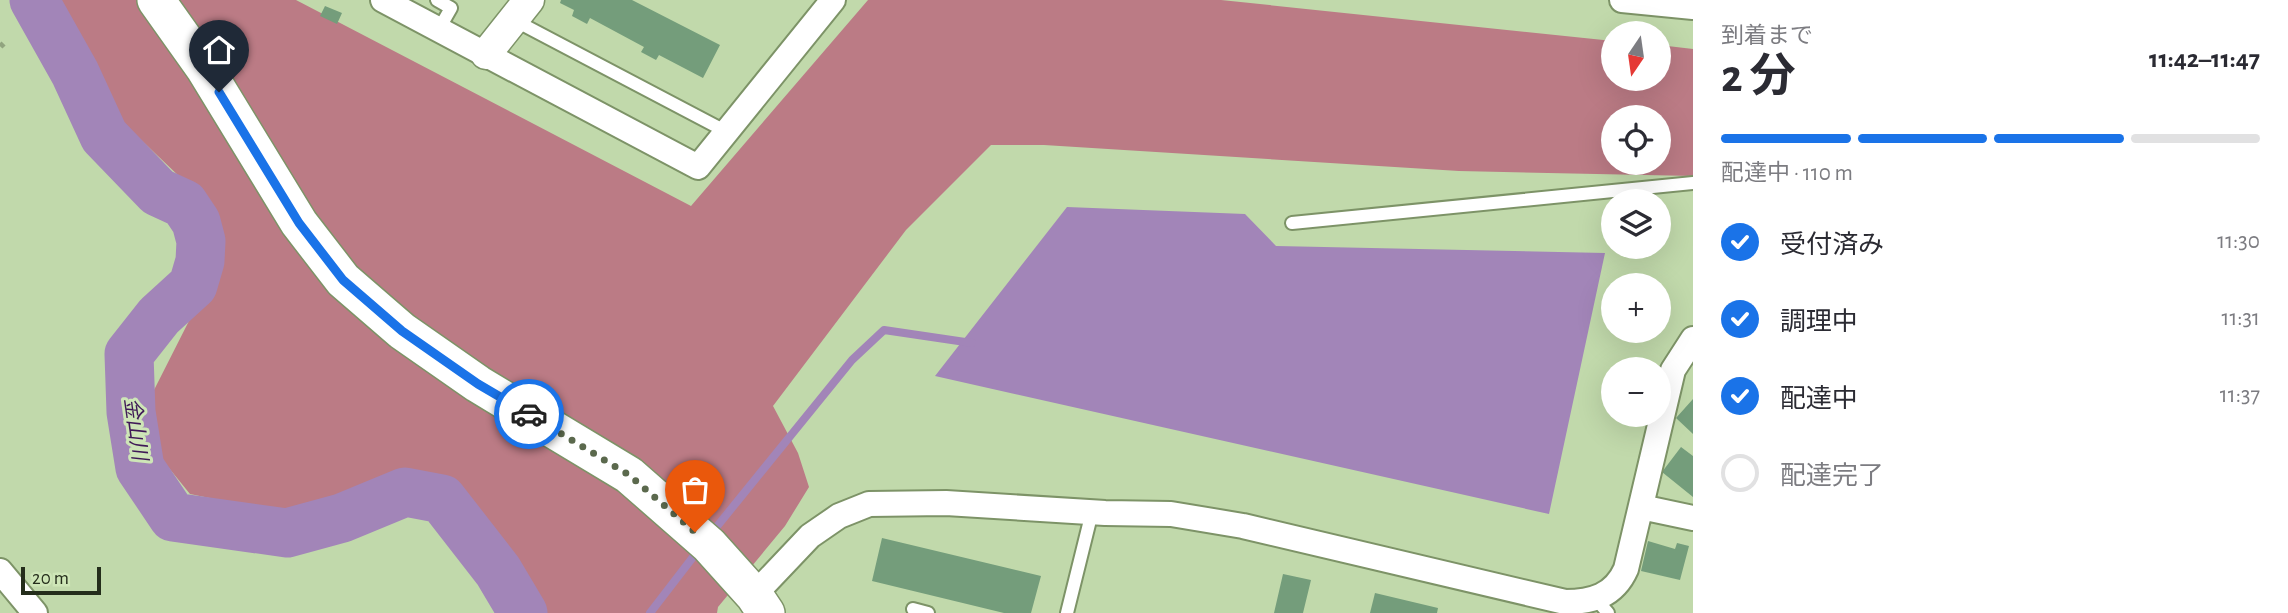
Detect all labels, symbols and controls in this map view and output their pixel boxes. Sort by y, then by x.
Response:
pin [189,20,249,92]
north arrow [1601,21,1671,91]
map controls [1601,21,1671,427]
text: 到着まで [1721,25,1813,48]
icon: home [200,31,238,69]
text: 11:42–11:47 [2149,46,2260,72]
text: 2 分 [1721,54,1796,100]
button: locate [1601,105,1671,175]
text: 配達中 · 110 m [1721,162,1853,185]
button: layers [1601,189,1671,259]
icon: check [1721,223,1759,261]
text: 11:30 [2217,230,2260,253]
text: 受付済み [1780,232,1884,258]
button: + [1601,273,1671,343]
icon: check [1721,300,1759,338]
text: 11:31 [2222,307,2260,330]
text: 調理中 [1780,309,1858,335]
button: − [1601,357,1671,427]
icon: check [1721,377,1759,415]
courier [494,379,564,449]
text: 11:37 [2220,384,2260,407]
text: 配達中 [1780,386,1858,412]
icon: car [510,395,548,433]
water label: 金山川 [121,396,152,464]
pin [665,460,725,532]
text: 配達完了 [1780,463,1884,489]
icon: bag [676,471,714,509]
scale bar [21,564,102,596]
text: 20 m [32,569,69,588]

